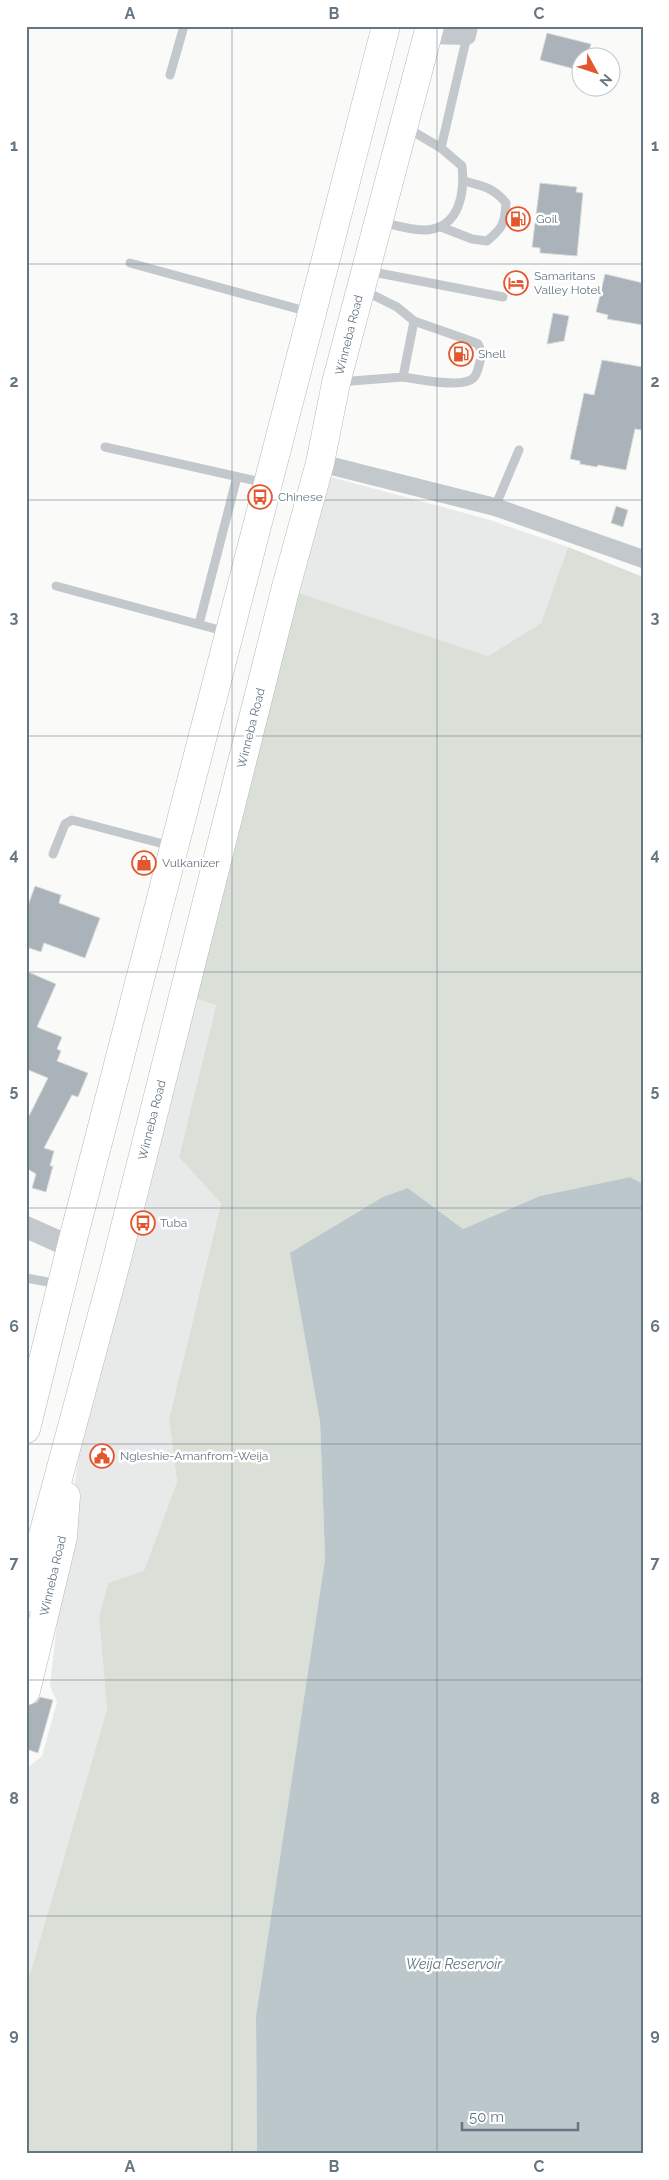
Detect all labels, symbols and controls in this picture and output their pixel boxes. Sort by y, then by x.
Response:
text: A [125,4,136,23]
text: B [329,4,340,23]
text: C [534,4,545,23]
north arrow [572,48,622,98]
text: N [596,71,616,90]
text: 1 [10,136,18,155]
text: 1 [651,136,659,155]
fuel station icon: Goil [505,206,531,232]
place label: Goil [536,212,558,226]
place label: Samaritans Valley Hotel [534,269,601,297]
hotel icon: Samaritans Valley Hotel [503,270,529,296]
street label: Winneba Road [332,294,366,376]
fuel station icon: Shell [448,341,474,367]
place label: Shell [478,347,507,361]
text: 2 [9,372,19,391]
text: 2 [650,372,660,391]
bus stop icon: Chinese [247,484,273,510]
place label: Chinese [278,490,323,504]
text: 3 [10,608,19,627]
text: 3 [651,608,660,627]
street label: Winneba Road [234,687,268,769]
text: 4 [9,845,19,864]
text: 4 [650,845,660,864]
shop icon: Vulkanizer [131,850,157,876]
place label: Vulkanizer [162,856,220,870]
street label: Winneba Road [135,1079,169,1161]
text: 5 [10,1081,19,1100]
text: 5 [651,1081,660,1100]
bus stop icon: Tuba [130,1210,156,1236]
place label: Tuba [160,1216,187,1230]
text: 6 [9,1317,19,1336]
text: 6 [650,1317,660,1336]
public building icon: Ngleshie-Amanfrom-Weija [89,1443,115,1469]
place label: Ngleshie-Amanfrom-Weija [120,1449,268,1463]
street label: Winneba Road [37,1534,69,1618]
text: 7 [10,1553,19,1572]
text: 7 [651,1553,660,1572]
text: 8 [9,1789,19,1808]
text: 8 [650,1789,660,1808]
water label: Weija Reservoir [406,1956,503,1972]
text: 9 [9,2025,19,2044]
text: 9 [650,2025,660,2044]
scale bar [462,2100,578,2132]
text: 50 m [469,2108,504,2126]
text: A [125,2157,136,2176]
text: B [329,2157,340,2176]
text: C [534,2157,545,2176]

